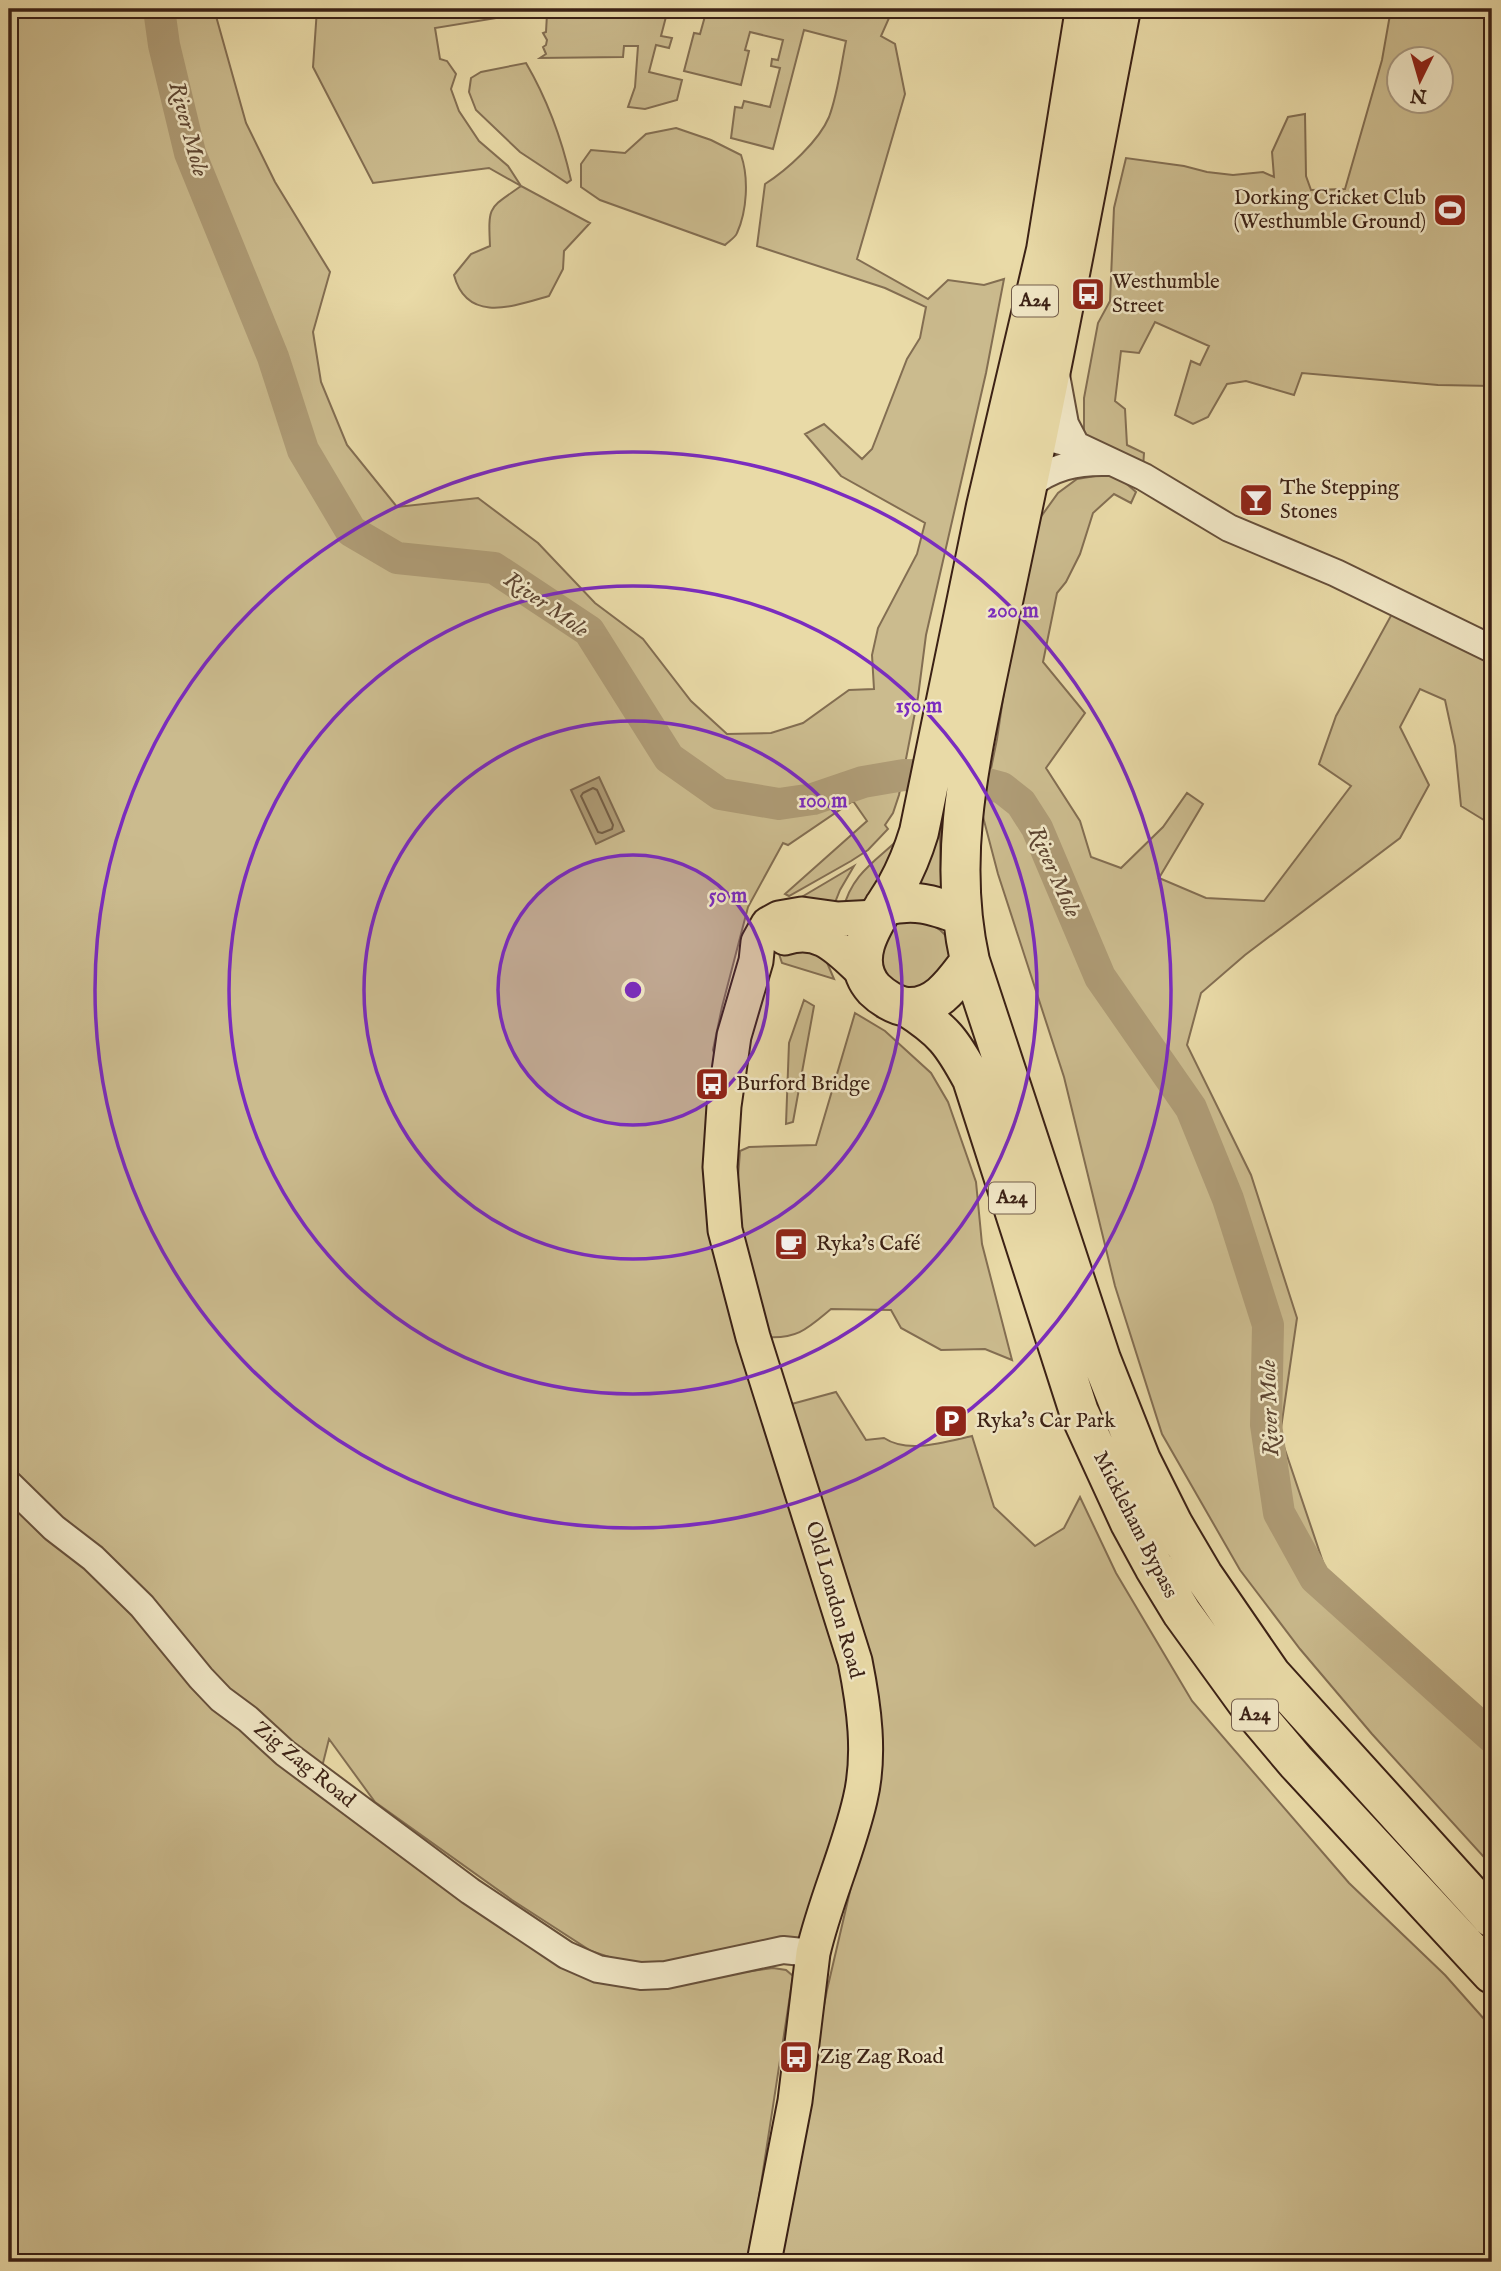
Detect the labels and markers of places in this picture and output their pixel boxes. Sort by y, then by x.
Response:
place label: Dorking Cricket Club (Westhumble Ground) [1233,185,1426,236]
sports icon: Dorking Cricket Club (Westhumble Ground) [1431,191,1469,229]
place label: Westhumble Street [1112,269,1220,320]
bus stop icon: Westhumble Street [1069,275,1107,313]
place label: The Stepping Stones [1280,475,1400,526]
bar icon: The Stepping Stones [1237,481,1275,519]
centre of rings [621,978,645,1002]
bus stop icon: Burford Bridge [693,1065,731,1103]
place label: Burford Bridge [736,1071,870,1098]
cafe icon: Ryka's Café [772,1225,810,1263]
place label: Ryka's Café [816,1231,921,1258]
parking icon: Ryka's Car Park [932,1402,970,1440]
place label: Ryka's Car Park [976,1408,1116,1435]
bus stop icon: Zig Zag Road [777,2038,815,2076]
place label: Zig Zag Road [820,2044,944,2071]

